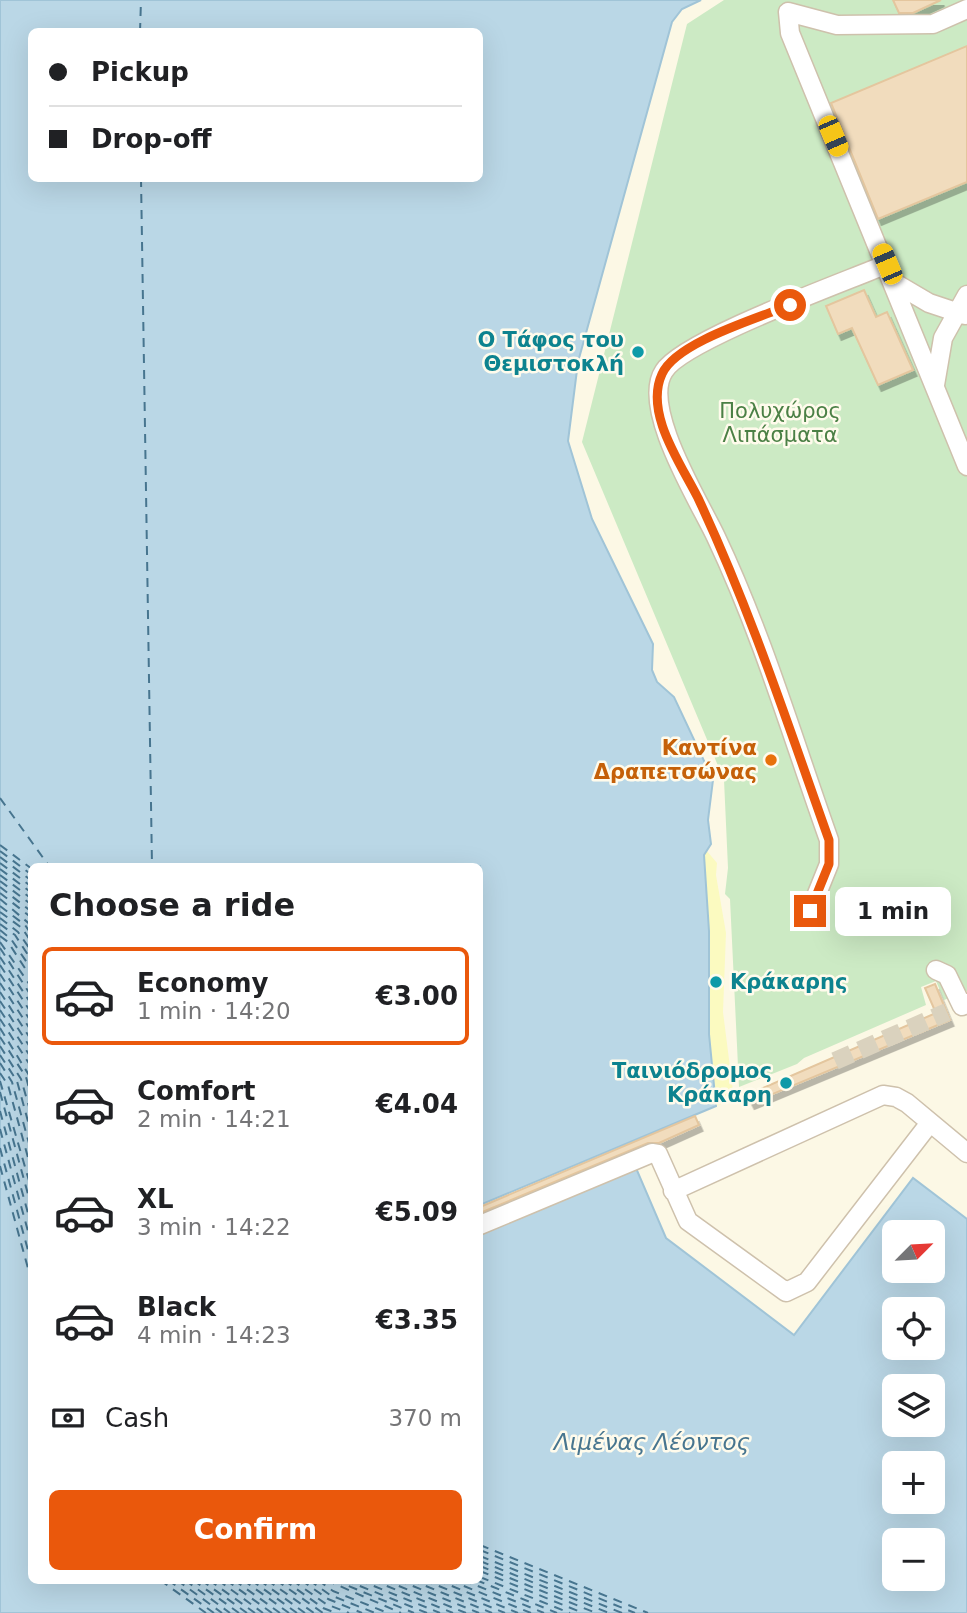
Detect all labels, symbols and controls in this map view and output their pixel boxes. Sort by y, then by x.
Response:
text: Pickup [91,57,189,87]
car [816,113,851,159]
text: Drop-off [91,124,212,154]
car [870,241,905,287]
route start [774,289,806,321]
place label: Ο Τάφος του Θεμιστοκλή [477,328,624,376]
marker: Ο Τάφος του Θεμιστοκλή [630,344,646,360]
park label: Πολυχώρος Λιπάσματα [719,399,841,447]
place label: Καντίνα Δραπετσώνας [594,736,757,784]
marker: Καντίνα Δραπετσώνας [763,752,779,768]
text: Choose a ride [49,886,295,924]
callout: 1 min [834,886,950,936]
route end [794,895,826,927]
text: 1 min [857,898,929,924]
icon: car [53,965,116,1028]
text: Economy [137,968,268,998]
place label: Κράκαρης [730,970,848,994]
marker: Κράκαρης [708,974,724,990]
text: €3.00 [376,981,458,1011]
text: 1 min · 14:20 [137,998,291,1024]
place label: Ταινιόδρομος Κράκαρη [612,1059,772,1107]
icon: car [53,1073,116,1136]
marker: Ταινιόδρομος Κράκαρη [778,1075,794,1091]
text: Comfort [137,1076,255,1106]
text: €4.04 [376,1089,458,1119]
text: 2 min · 14:21 [137,1106,291,1132]
icon: car [53,1181,116,1244]
text: XL [137,1184,174,1214]
text: €5.09 [376,1197,458,1227]
text: 3 min · 14:22 [137,1214,291,1240]
north arrow [882,1220,945,1283]
map controls [882,1220,945,1591]
icon: car [53,1289,116,1352]
text: Black [137,1292,216,1322]
button: locate [882,1297,945,1360]
text: €3.35 [376,1305,458,1335]
text: 4 min · 14:23 [137,1322,291,1348]
button: layers [882,1374,945,1437]
icon: cash [49,1399,87,1437]
text: Cash [105,1403,169,1433]
text: 370 m [388,1405,462,1431]
water label: Λιμένας Λέοντος [552,1429,750,1455]
button: + [882,1451,945,1514]
button: Confirm [49,1490,462,1570]
button: − [882,1528,945,1591]

